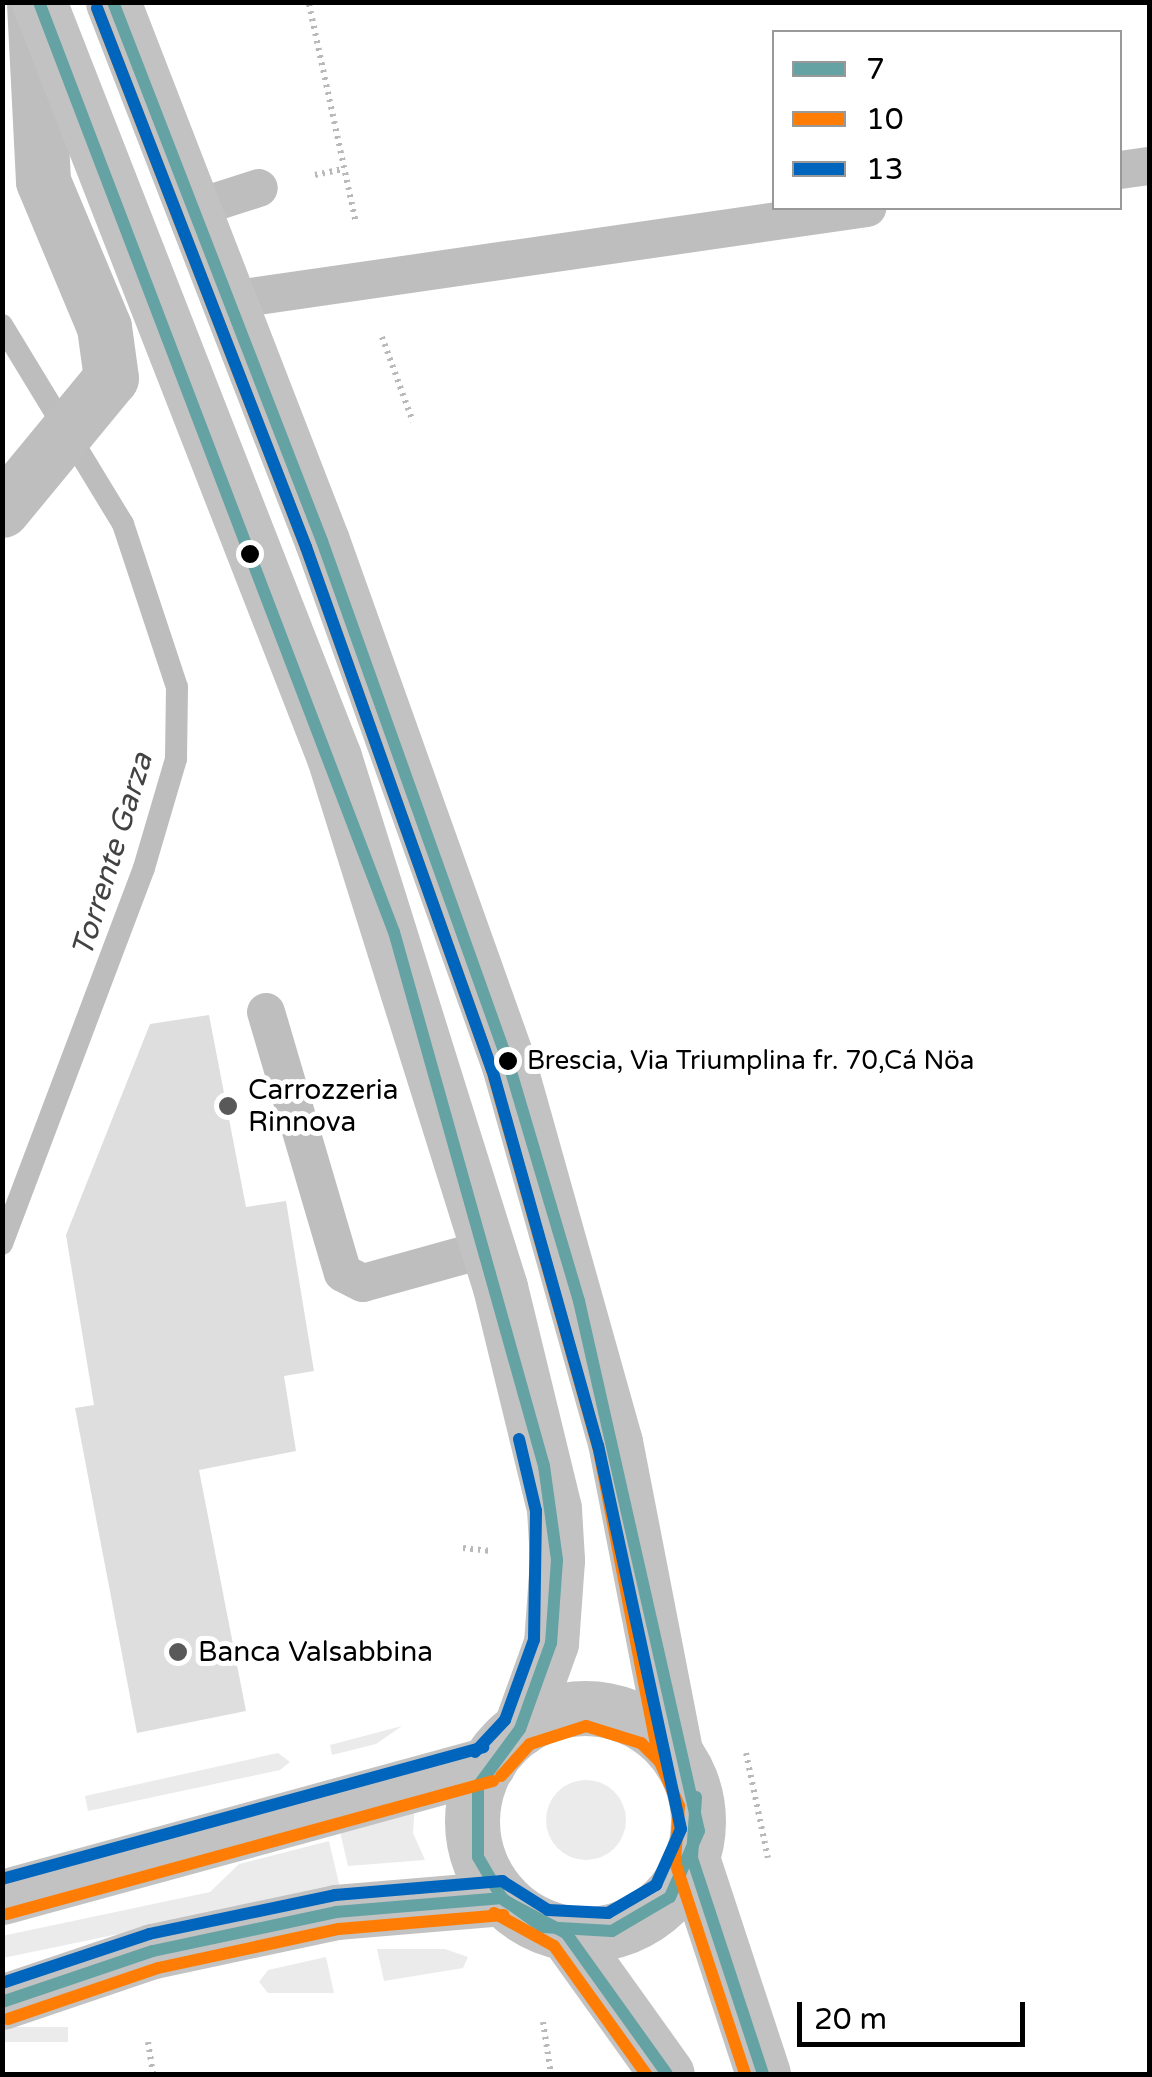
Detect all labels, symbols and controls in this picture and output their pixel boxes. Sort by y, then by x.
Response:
legend [772,30,1122,210]
text: 7 [866,51,885,88]
text: 10 [866,101,904,138]
text: 13 [866,151,904,188]
unlabelled marker [240,544,260,564]
water label: Torrente Garza [65,749,161,961]
place label: Brescia, Via Triumplina fr. 70,Cá Nöa [527,1045,974,1077]
marker: Brescia, Via Triumplina fr. 70,Cá Nöa [498,1051,518,1071]
place label: Carrozzeria Rinnova [248,1073,398,1139]
marker: Carrozzeria Rinnova [217,1095,239,1117]
place label: Banca Valsabbina [198,1635,433,1669]
marker: Banca Valsabbina [167,1641,189,1663]
scale bar [802,1982,1030,2044]
text: 20 m [814,2001,887,2038]

